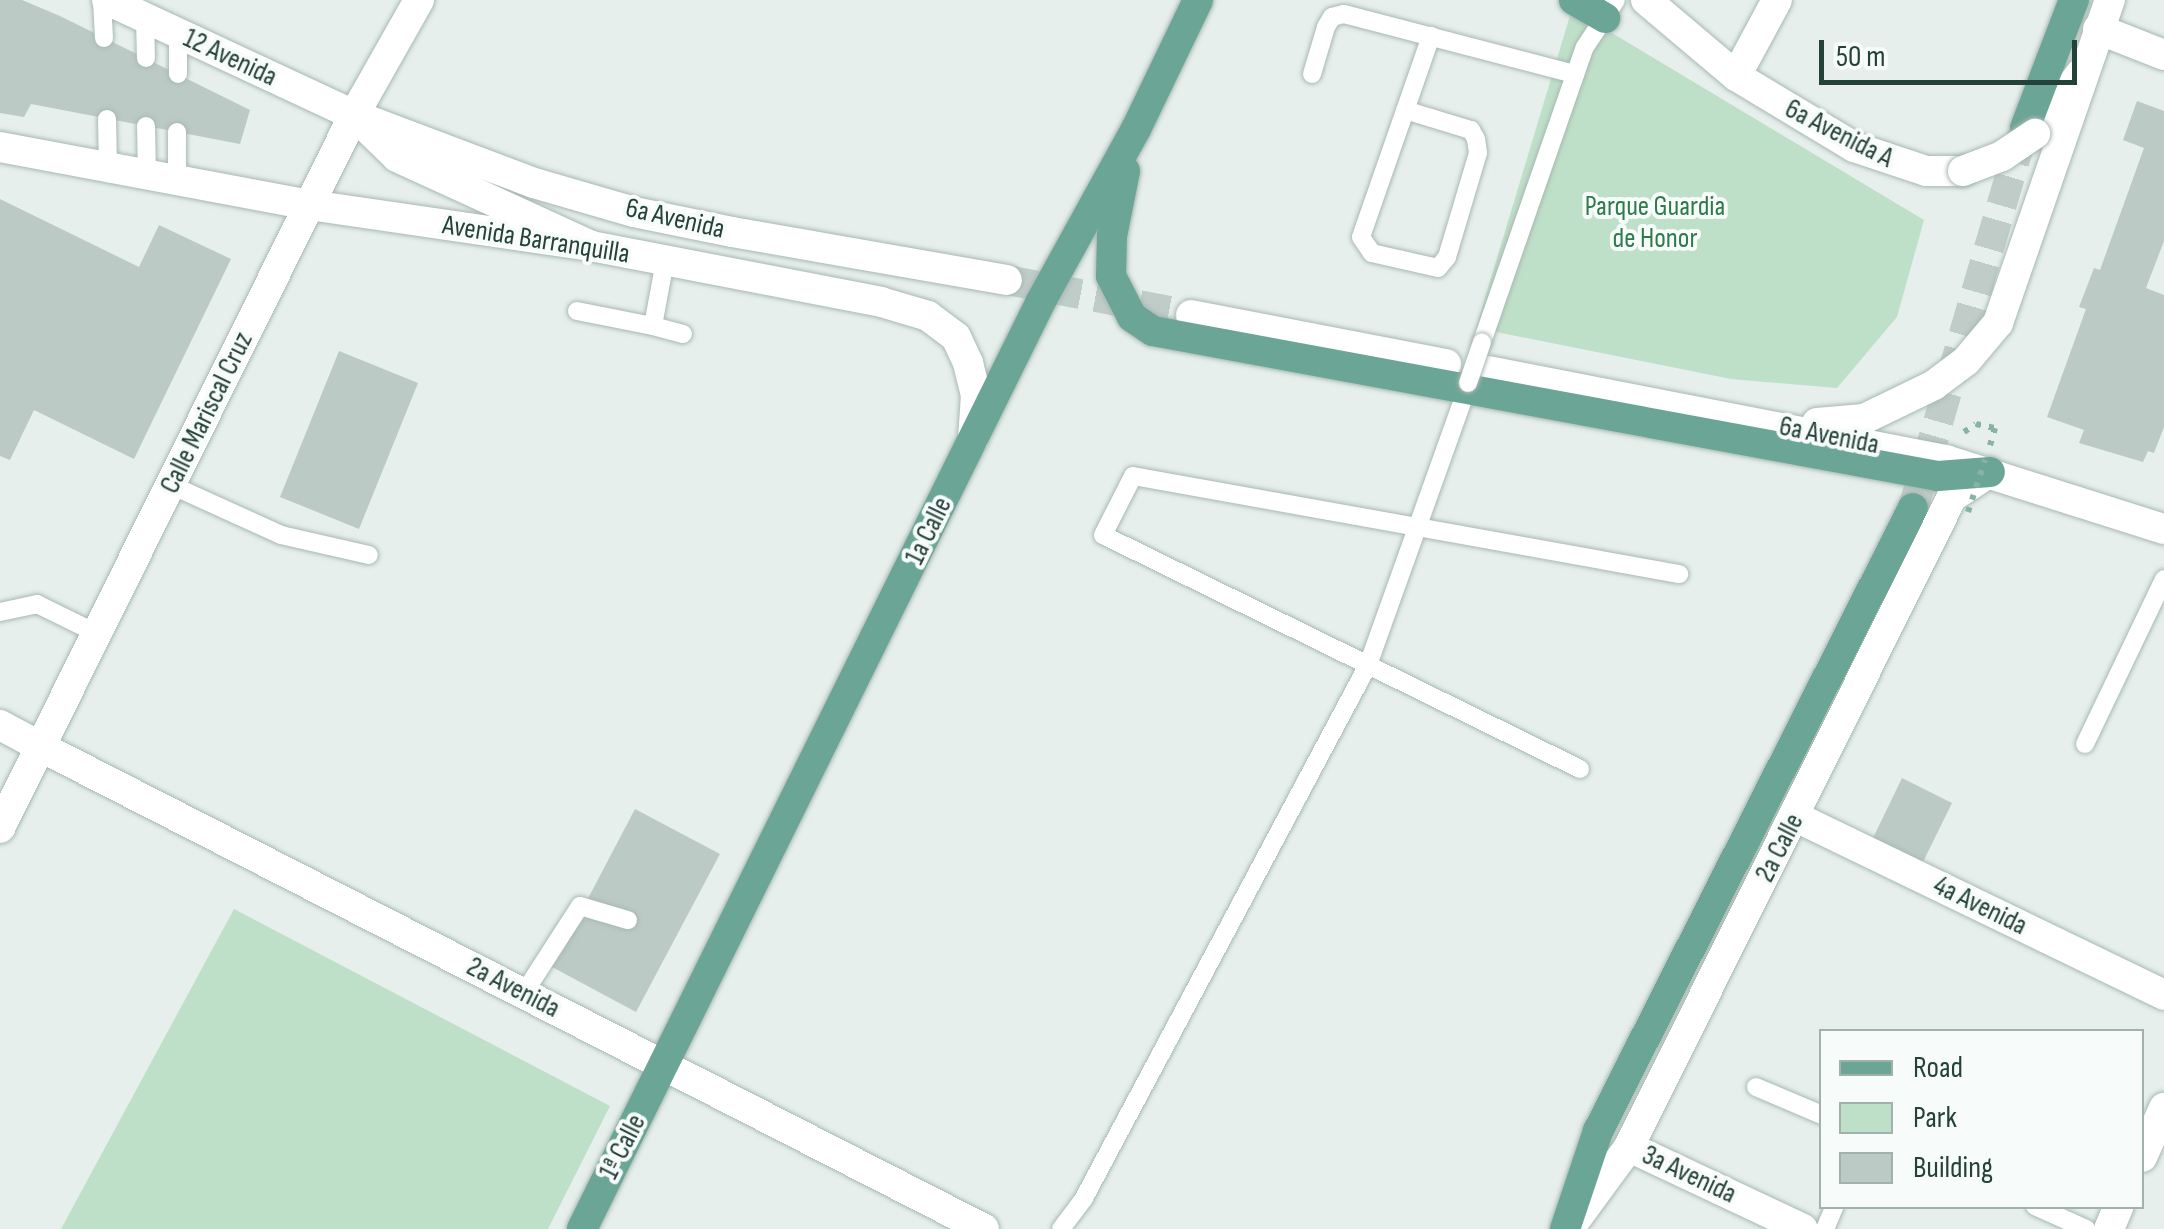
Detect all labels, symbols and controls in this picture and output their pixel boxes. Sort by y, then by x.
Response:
scale bar [1824,20,2082,82]
street label: 12 Avenida [178,22,282,94]
text: 50 m [1836,39,1885,75]
street label: 6a Avenida A [1779,92,1899,176]
park label: Parque Guardia de Honor [1585,190,1725,256]
street label: 6a Avenida [622,191,728,247]
street label: Avenida Barranquilla [440,209,632,271]
street label: Calle Mariscal Cruz [153,327,261,499]
street label: 6a Avenida [1776,410,1882,462]
street label: 1a Calle [898,492,960,570]
street label: 2a Calle [1749,808,1811,888]
street label: 4a Avenida [1928,869,2032,943]
street label: 2a Avenida [461,950,565,1026]
legend [1819,1029,2144,1209]
text: Road [1913,1050,1963,1086]
text: Park [1913,1100,1957,1136]
street label: 1ª Calle [593,1109,653,1185]
street label: 3a Avenida [1637,1139,1741,1211]
text: Building [1913,1150,1993,1186]

